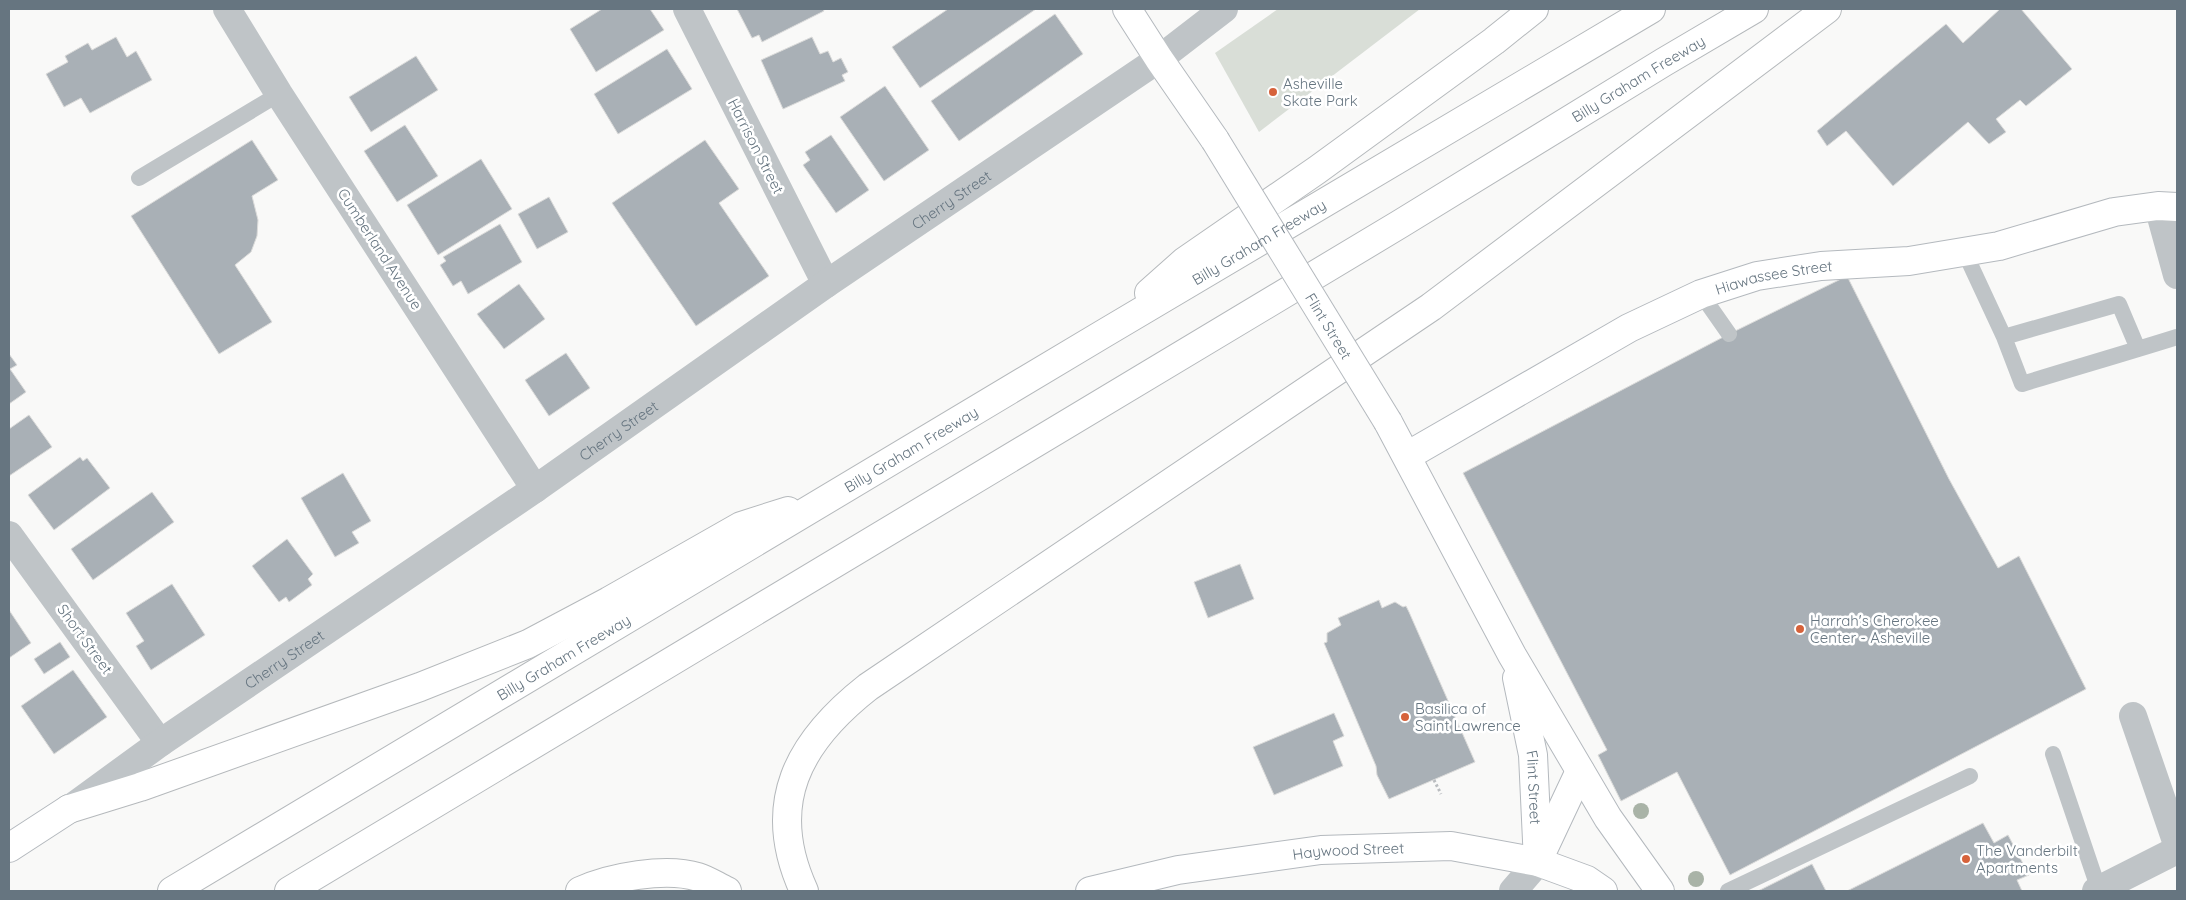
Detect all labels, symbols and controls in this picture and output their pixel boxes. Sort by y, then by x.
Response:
street label: Billy Graham Freeway [1568,31,1708,126]
place label: Asheville Skate Park [1283,74,1358,110]
marker: Asheville Skate Park [1267,86,1279,98]
street label: Harrison Street [724,95,788,197]
street label: Cherry Street [908,166,995,233]
street label: Cumberland Avenue [334,185,426,313]
street label: Billy Graham Freeway [1188,195,1329,289]
street label: Hiawassee Street [1713,256,1833,298]
street label: Flint Street [1302,289,1356,362]
street label: Cherry Street [575,396,661,465]
street label: Billy Graham Freeway [840,402,981,496]
street label: Short Street [53,600,117,678]
street label: Billy Graham Freeway [493,610,634,704]
place label: Harrah's Cherokee Center - Asheville [1810,611,1939,647]
marker: Harrah's Cherokee Center - Asheville [1794,623,1806,635]
street label: Cherry Street [241,625,327,693]
place label: Basilica of Saint Lawrence [1415,699,1521,735]
marker: Basilica of Saint Lawrence [1399,711,1411,723]
street label: Flint Street [1523,748,1546,825]
street label: Haywood Street [1291,838,1404,863]
place label: The Vanderbilt Apartments [1976,841,2078,877]
marker: The Vanderbilt Apartments [1960,853,1972,865]

